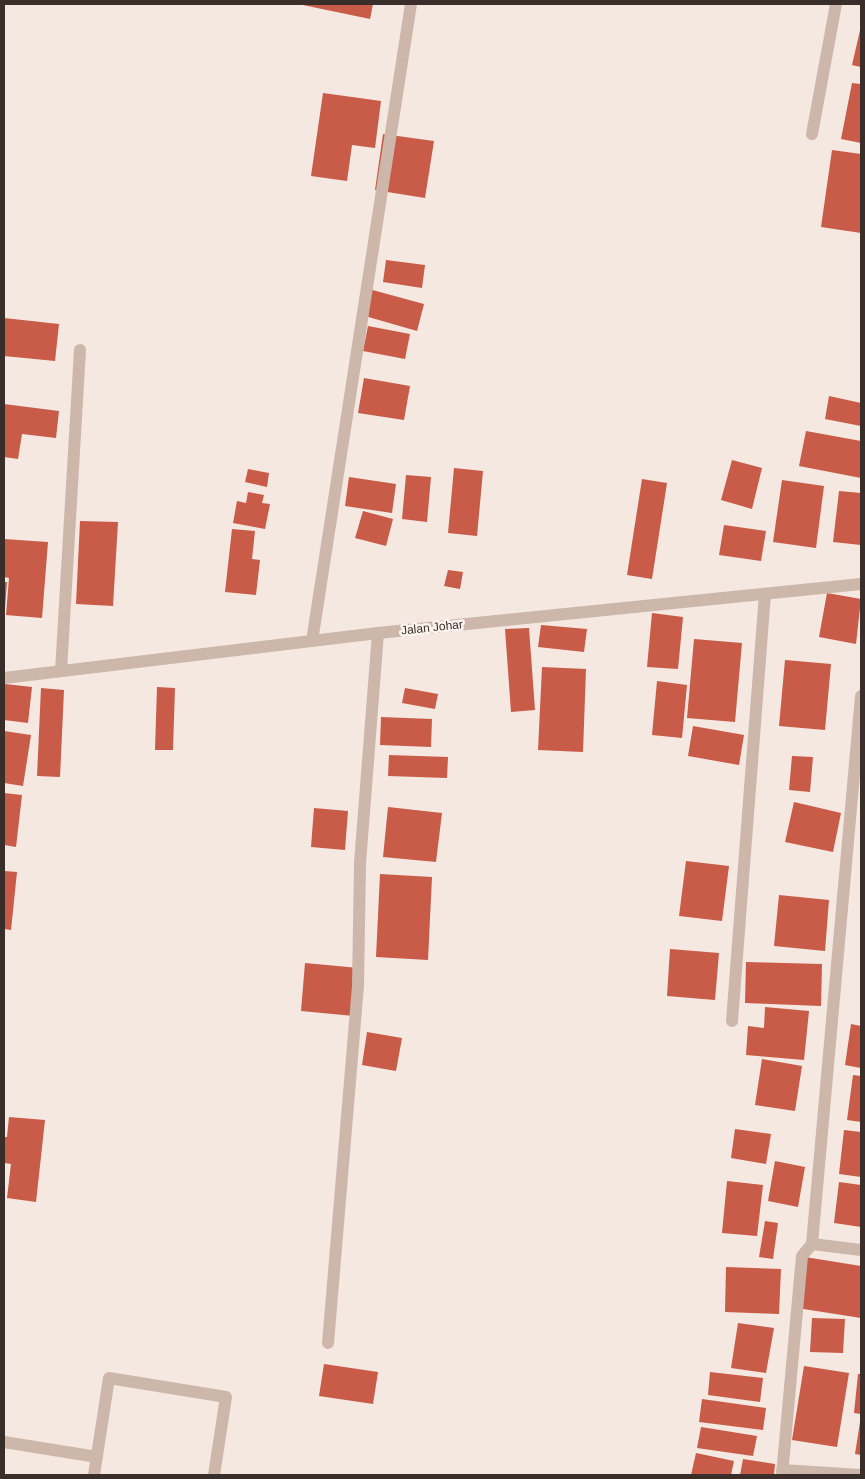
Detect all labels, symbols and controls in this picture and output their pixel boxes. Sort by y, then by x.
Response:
street label: Jalan Johar [400,618,464,638]

